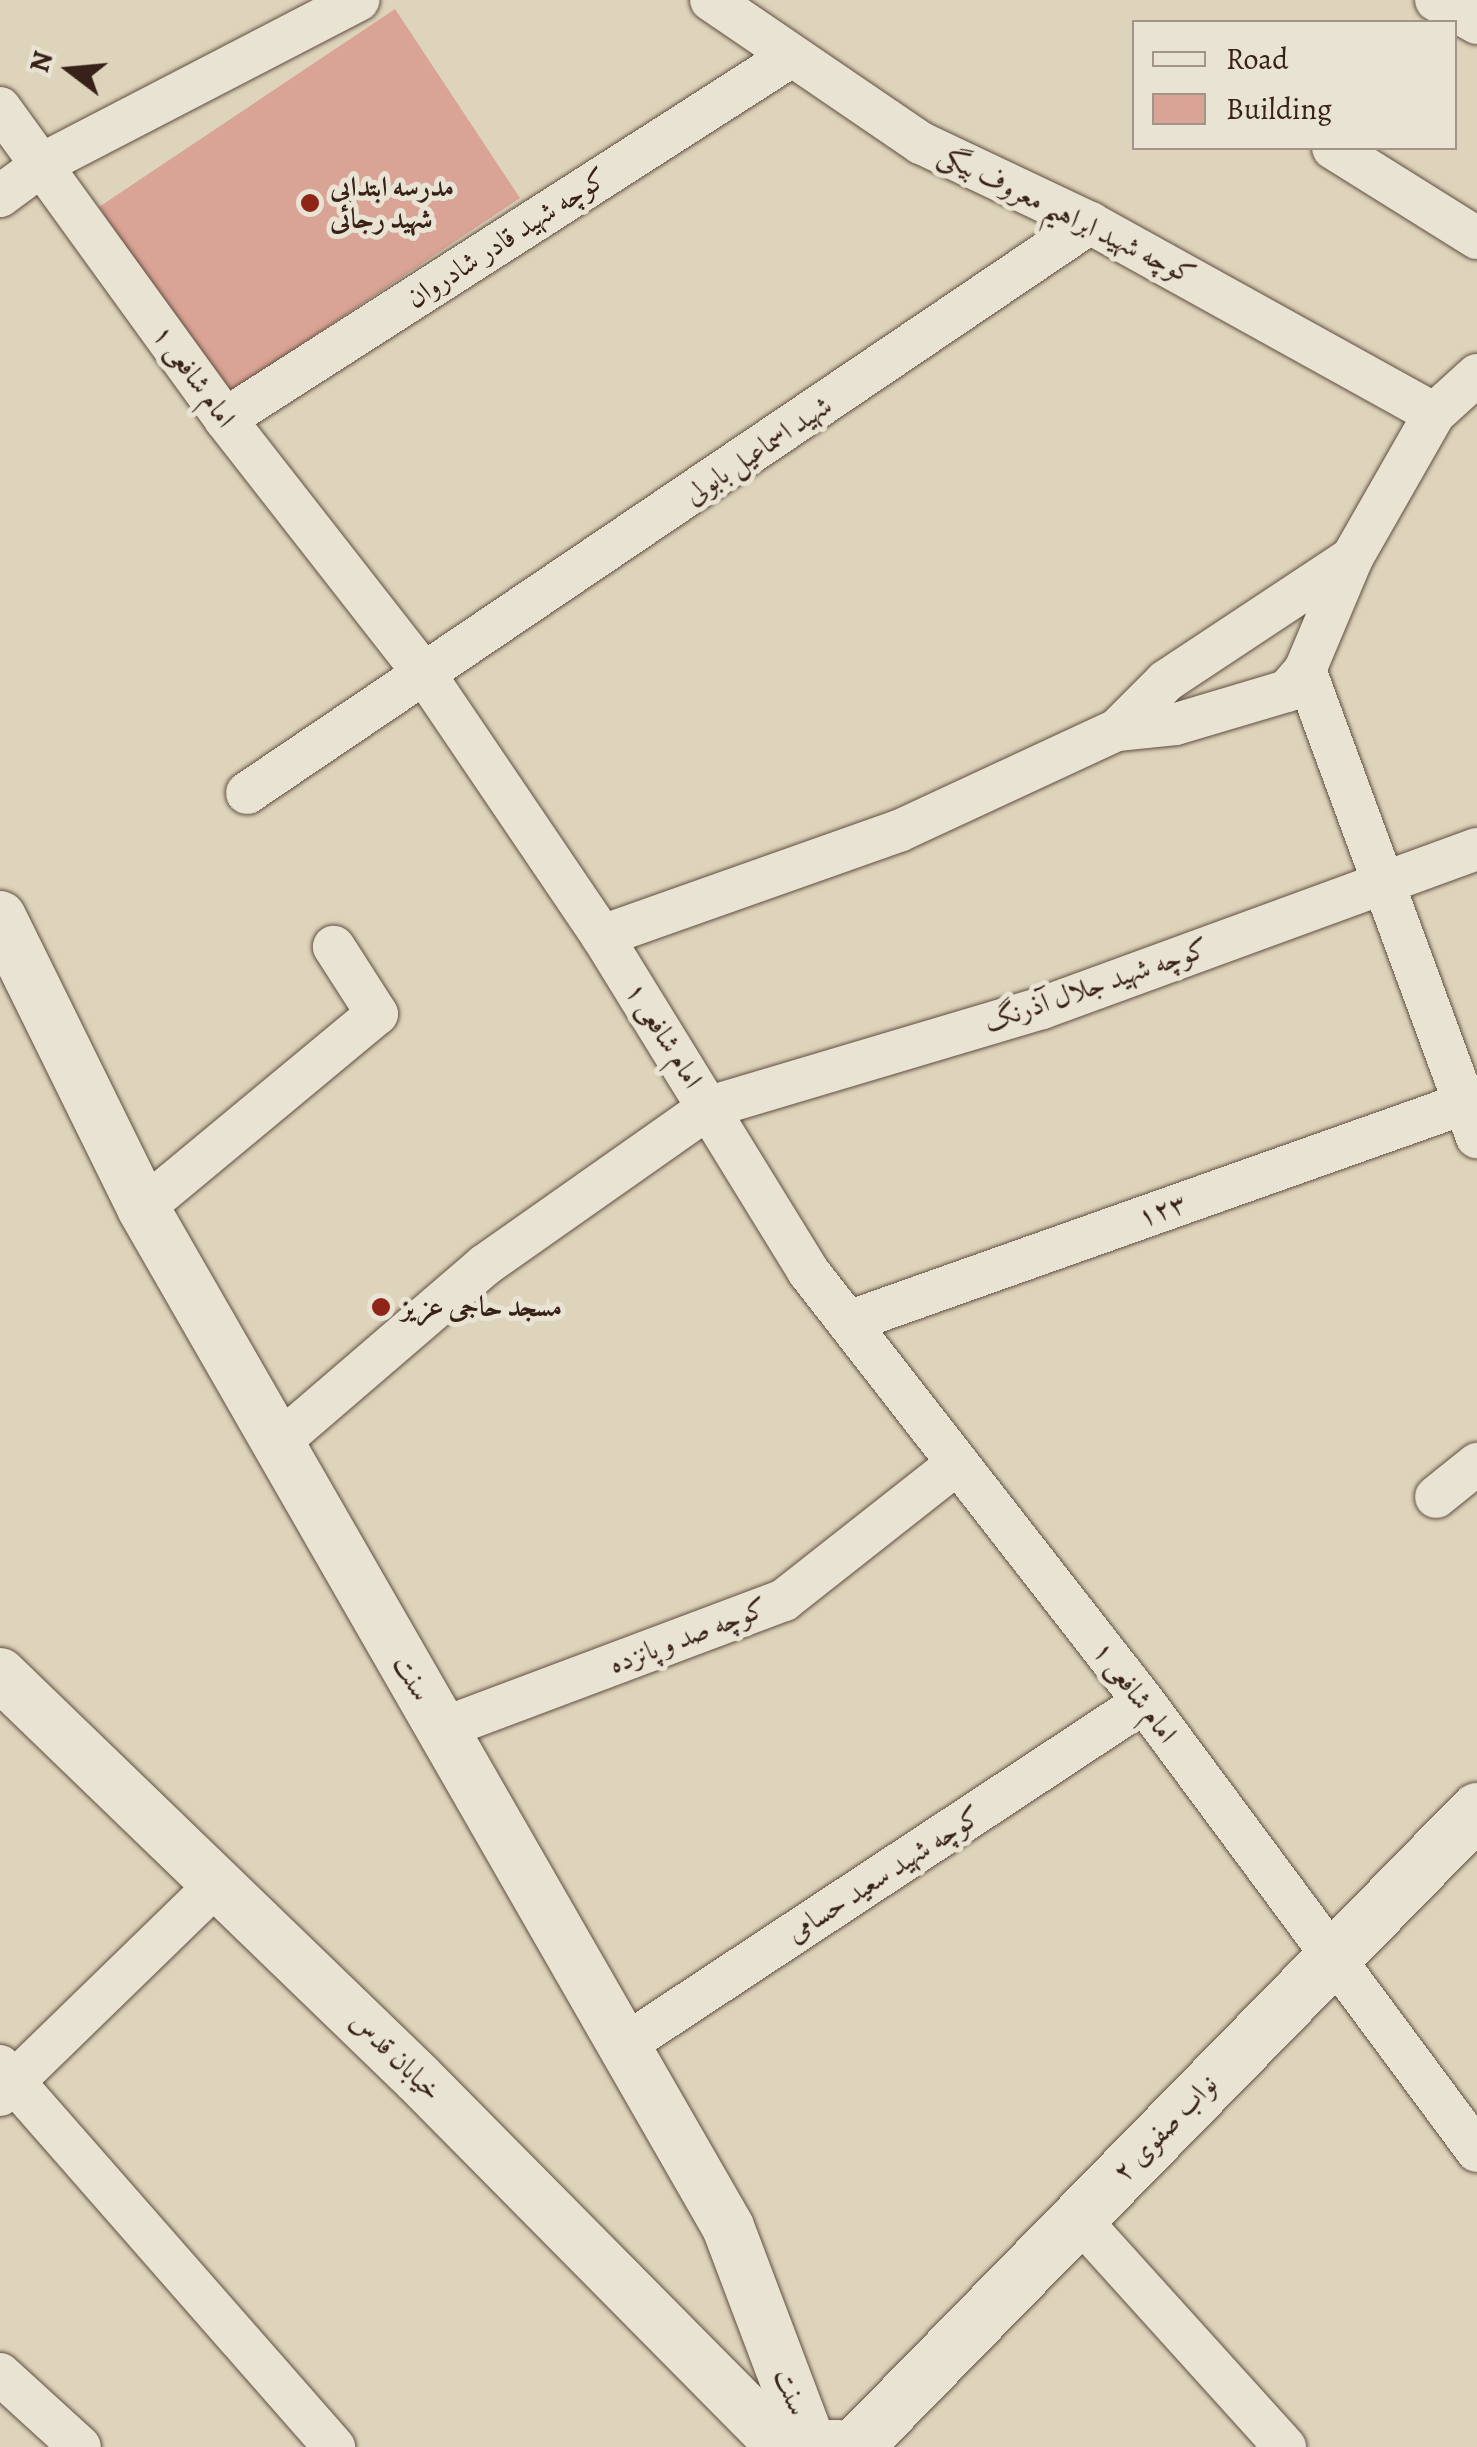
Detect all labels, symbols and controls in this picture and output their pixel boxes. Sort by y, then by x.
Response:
north arrow [20,20,120,120]
legend [1132,20,1457,150]
text: Road [1226,39,1288,79]
text: N [20,47,62,77]
text: Building [1226,89,1332,129]
street label: کوچه شهید ابراهیم معروف بیگی [933,138,1201,292]
street label: کوچه شهید قادر شادروان [400,161,614,315]
place label: مدرسه ابتدایی شهید رجائی [330,170,454,236]
marker: مدرسه ابتدایی شهید رجائی [299,192,321,214]
street label: امام شافعی ۱ [146,318,242,434]
street label: شهید اسماعیل بابولی [678,388,838,512]
street label: کوچه شهید جلال آذرنگ [979,931,1213,1039]
street label: امام شافعی ۱ [618,976,710,1094]
street label: ۱۲۳ [1133,1186,1191,1234]
place label: مسجد حاجی عزیز [401,1290,562,1324]
marker: مسجد حاجی عزیز [370,1296,392,1318]
street label: کوچه صد و پانزده [604,1591,772,1681]
street label: امام شافعی ۱ [1086,1634,1184,1750]
street label: سنت [386,1649,438,1707]
street label: کوچه شهید سعید حسامی [780,1798,988,1950]
street label: خیابان قدس [343,2004,449,2108]
street label: نواب صفوی ۲ [1106,2068,1224,2188]
street label: سنت [767,2364,815,2420]

